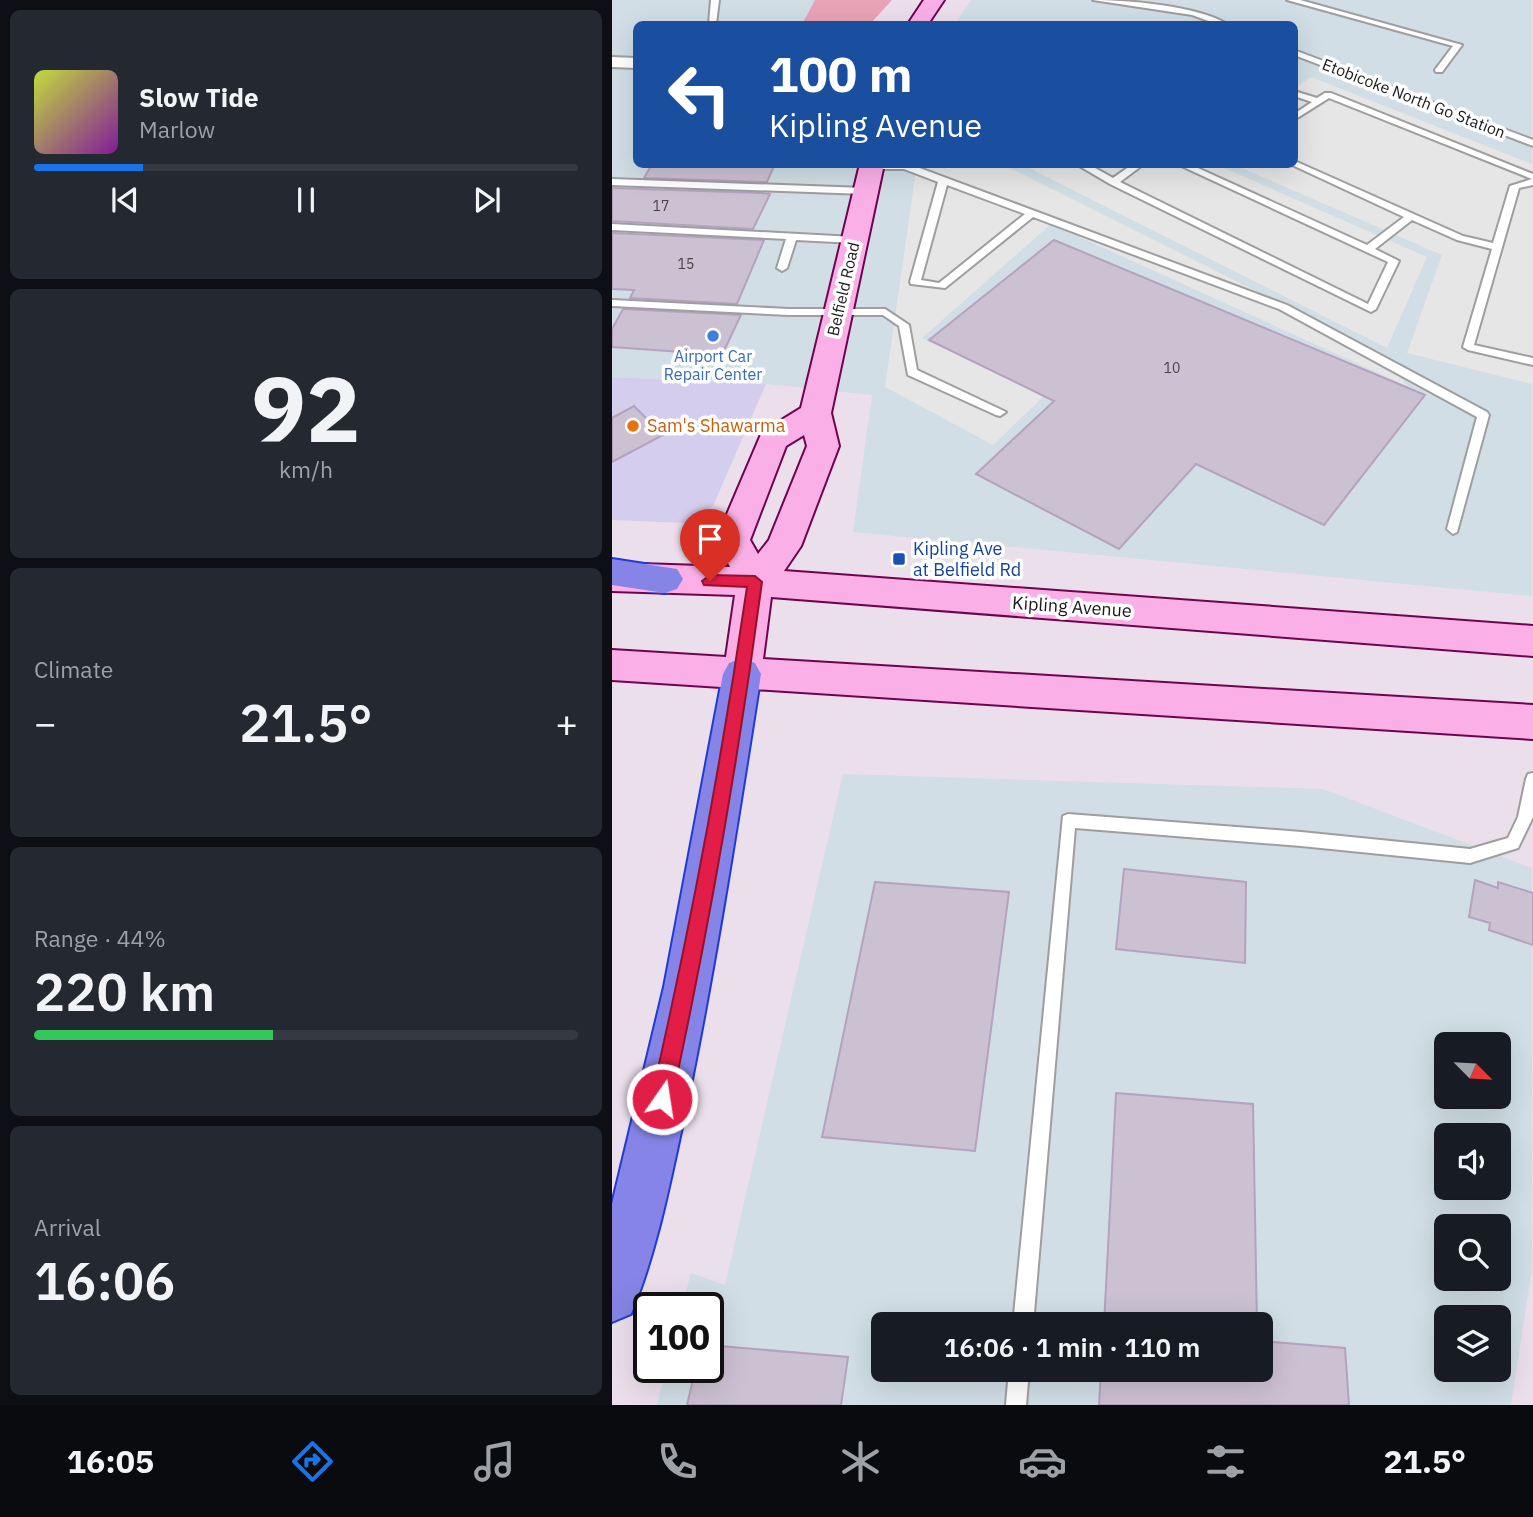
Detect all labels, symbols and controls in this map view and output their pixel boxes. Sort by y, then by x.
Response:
text: 100 m [769,42,913,105]
icon: left [654,49,745,140]
street label: Etobicoke North Go Station [1320,54,1508,142]
text: Slow Tide [139,80,259,114]
text: Kipling Avenue [769,104,982,146]
text: Marlow [139,114,215,144]
icon: previous [106,181,144,219]
icon: pause [287,181,325,219]
icon: next [468,181,506,219]
house number: 17 [653,197,669,215]
street label: Belfield Road [822,240,864,338]
house number: 15 [678,255,694,273]
marker: Airport Car Repair Center [705,328,721,344]
place label: Airport Car Repair Center [664,346,762,384]
text: 92 [251,349,361,467]
house number: 10 [1164,359,1180,377]
place label: Sam's Shawarma [647,414,786,437]
marker: Sam's Shawarma [625,418,641,434]
text: km/h [279,454,333,484]
pin [680,509,740,581]
icon: arrive [691,520,729,558]
place label: Kipling Ave at Belfield Rd [913,537,1021,581]
marker: Kipling Ave at Belfield Rd [891,551,907,567]
street label: Kipling Avenue [1011,591,1133,622]
text: Climate [34,654,113,684]
text: 21.5° [239,689,373,756]
text: − [34,698,57,747]
text: + [555,698,578,747]
text: Range · 44% [34,923,166,953]
text: 220 km [34,958,215,1025]
north arrow [1434,1032,1512,1110]
map controls [1434,1032,1511,1382]
position arrow [625,1062,699,1136]
button: sound [1434,1123,1511,1200]
text: Arrival [34,1212,101,1242]
button: search [1434,1214,1511,1291]
text: 16:06 [34,1247,175,1314]
speed limit sign: 100 [633,1292,724,1383]
button: layers [1434,1305,1511,1382]
text: 16:06 · 1 min · 110 m [944,1330,1200,1364]
icon: directions [288,1437,337,1486]
icon: music [470,1437,519,1486]
icon: phone [653,1437,702,1486]
icon: climate [836,1437,885,1486]
icon: car [1018,1437,1067,1486]
icon: filters [1201,1437,1250,1486]
text: 16:05 [67,1440,154,1482]
text: 21.5° [1384,1440,1466,1482]

